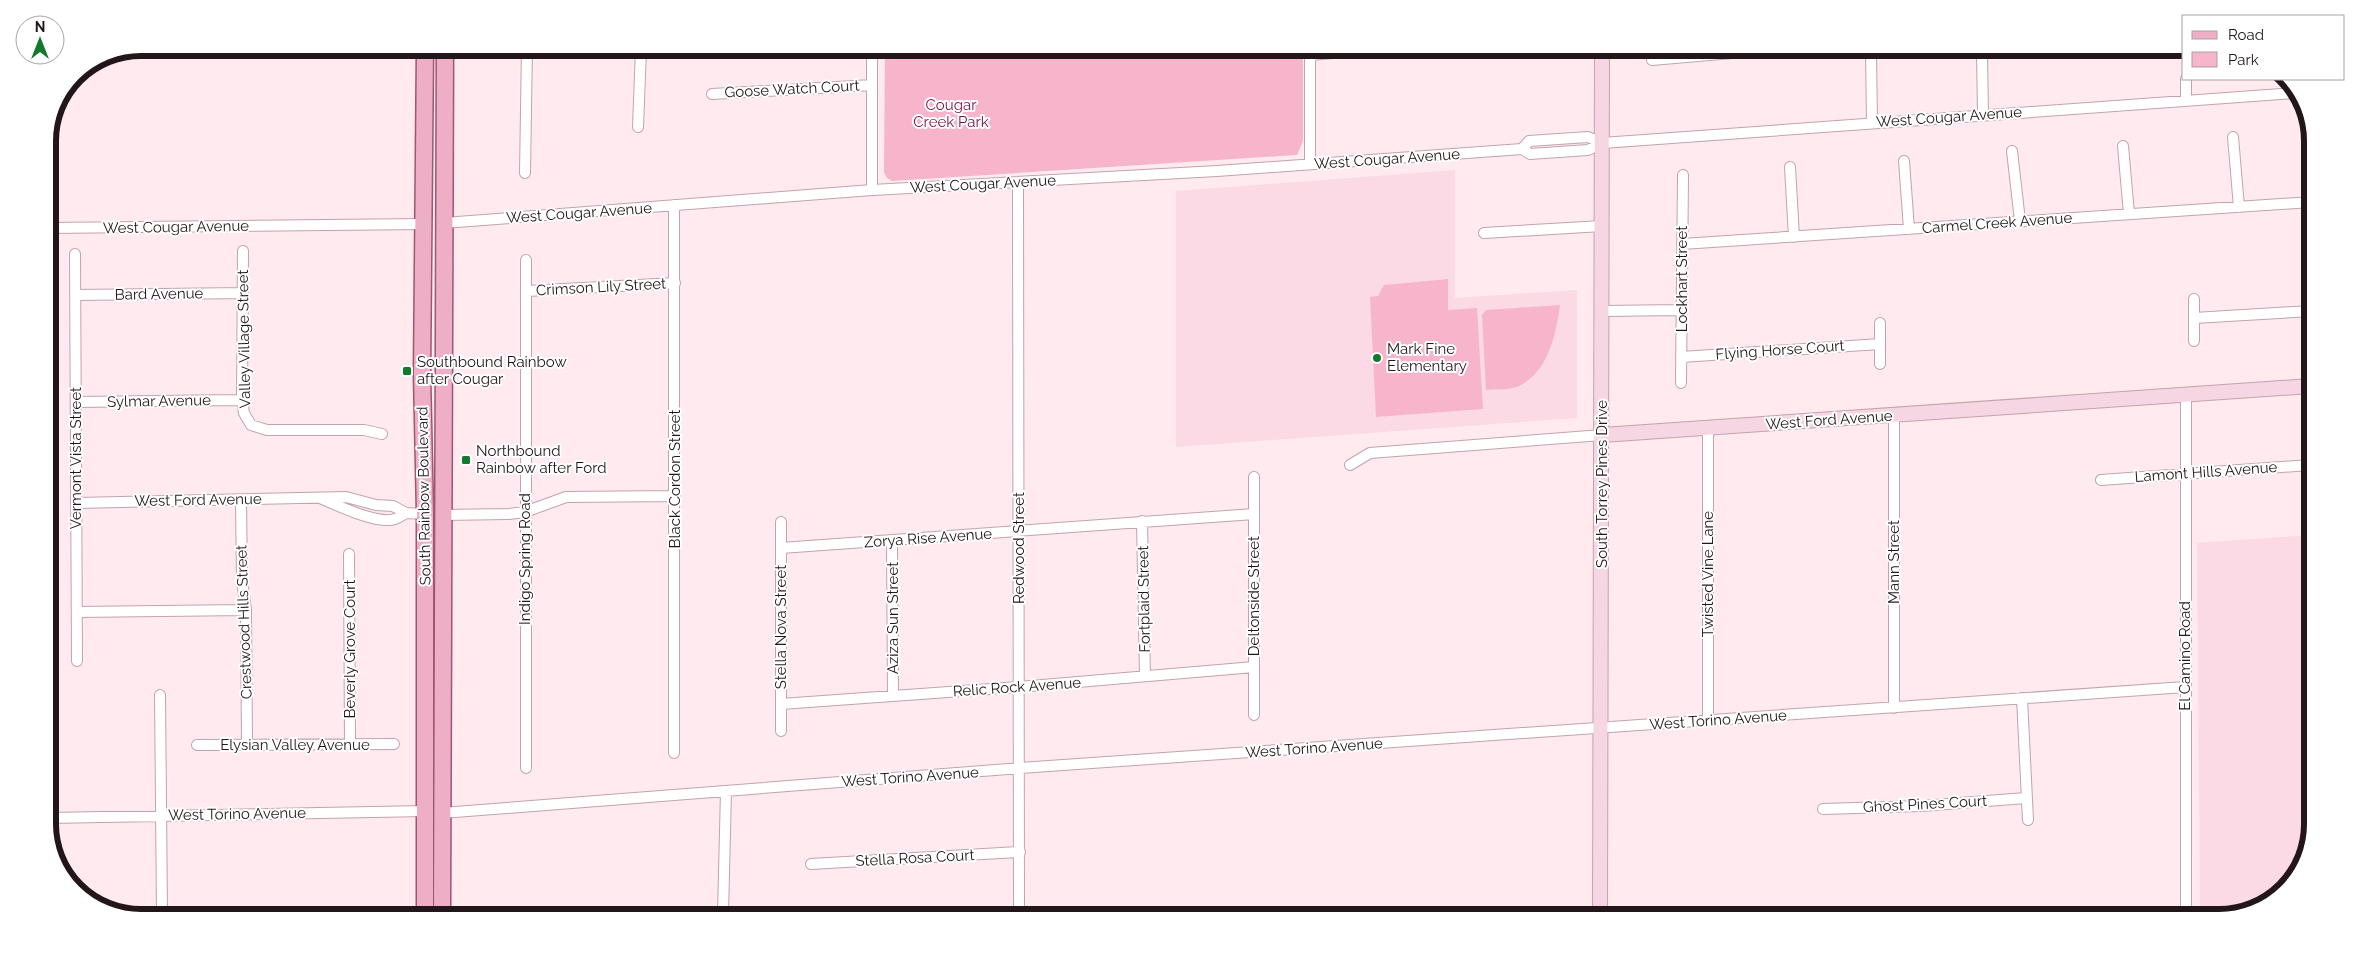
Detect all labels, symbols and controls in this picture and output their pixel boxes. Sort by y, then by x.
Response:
north arrow [15,15,65,65]
legend [2182,15,2345,80]
text: N [35,19,45,35]
text: Road [2228,26,2264,44]
text: Park [2228,51,2259,69]
street label: Goose Watch Court [724,76,860,102]
park label: Cougar Creek Park [913,96,989,131]
street label: West Cougar Avenue [1876,103,2023,131]
street label: West Cougar Avenue [1314,145,1461,173]
street label: West Cougar Avenue [910,171,1057,197]
street label: West Cougar Avenue [506,199,653,227]
street label: Carmel Creek Avenue [1921,209,2073,237]
street label: West Cougar Avenue [103,217,249,237]
street label: Lockhart Street [1673,226,1691,332]
street label: Valley Village Street [234,270,254,408]
street label: Crimson Lily Street [535,275,667,299]
street label: Bard Avenue [115,284,204,304]
street label: Flying Horse Court [1715,337,1845,363]
place label: Mark Fine Elementary [1387,340,1467,375]
marker: Mark Fine Elementary [1371,352,1383,364]
place label: Southbound Rainbow after Cougar [417,353,567,388]
marker: Southbound Rainbow after Cougar [401,365,413,377]
street label: Vermont Vista Street [67,387,85,529]
street label: Sylmar Avenue [107,391,211,411]
street label: South Torrey Pines Drive [1593,400,1611,568]
street label: South Rainbow Boulevard [413,406,435,586]
street label: West Ford Avenue [1765,407,1893,433]
street label: Black Cordon Street [666,410,684,548]
place label: Northbound Rainbow after Ford [476,442,607,477]
marker: Northbound Rainbow after Ford [460,454,472,466]
street label: Lamont Hills Avenue [2134,458,2278,486]
street label: West Ford Avenue [134,490,262,510]
street label: Redwood Street [1010,492,1028,604]
street label: Indigo Spring Road [516,493,534,625]
street label: Twisted Vine Lane [1699,511,1717,637]
street label: Mann Street [1885,520,1903,604]
street label: Zorya Rise Avenue [863,525,993,551]
street label: Deltonside Street [1245,536,1263,656]
street label: Crestwood Hills Street [232,544,256,700]
street label: Fortplaid Street [1134,545,1154,653]
street label: Aziza Sun Street [884,562,902,674]
street label: Stella Nova Street [772,565,790,689]
street label: Beverly Grove Court [341,580,359,718]
street label: El Camino Road [2176,601,2194,711]
street label: Relic Rock Avenue [952,674,1082,700]
street label: West Torino Avenue [1649,706,1788,734]
street label: West Torino Avenue [1245,734,1384,762]
street label: Elysian Valley Avenue [220,736,370,754]
street label: West Torino Avenue [841,763,980,791]
street label: Ghost Pines Court [1863,792,1987,816]
street label: West Torino Avenue [168,804,306,824]
street label: Stella Rosa Court [855,846,975,870]

